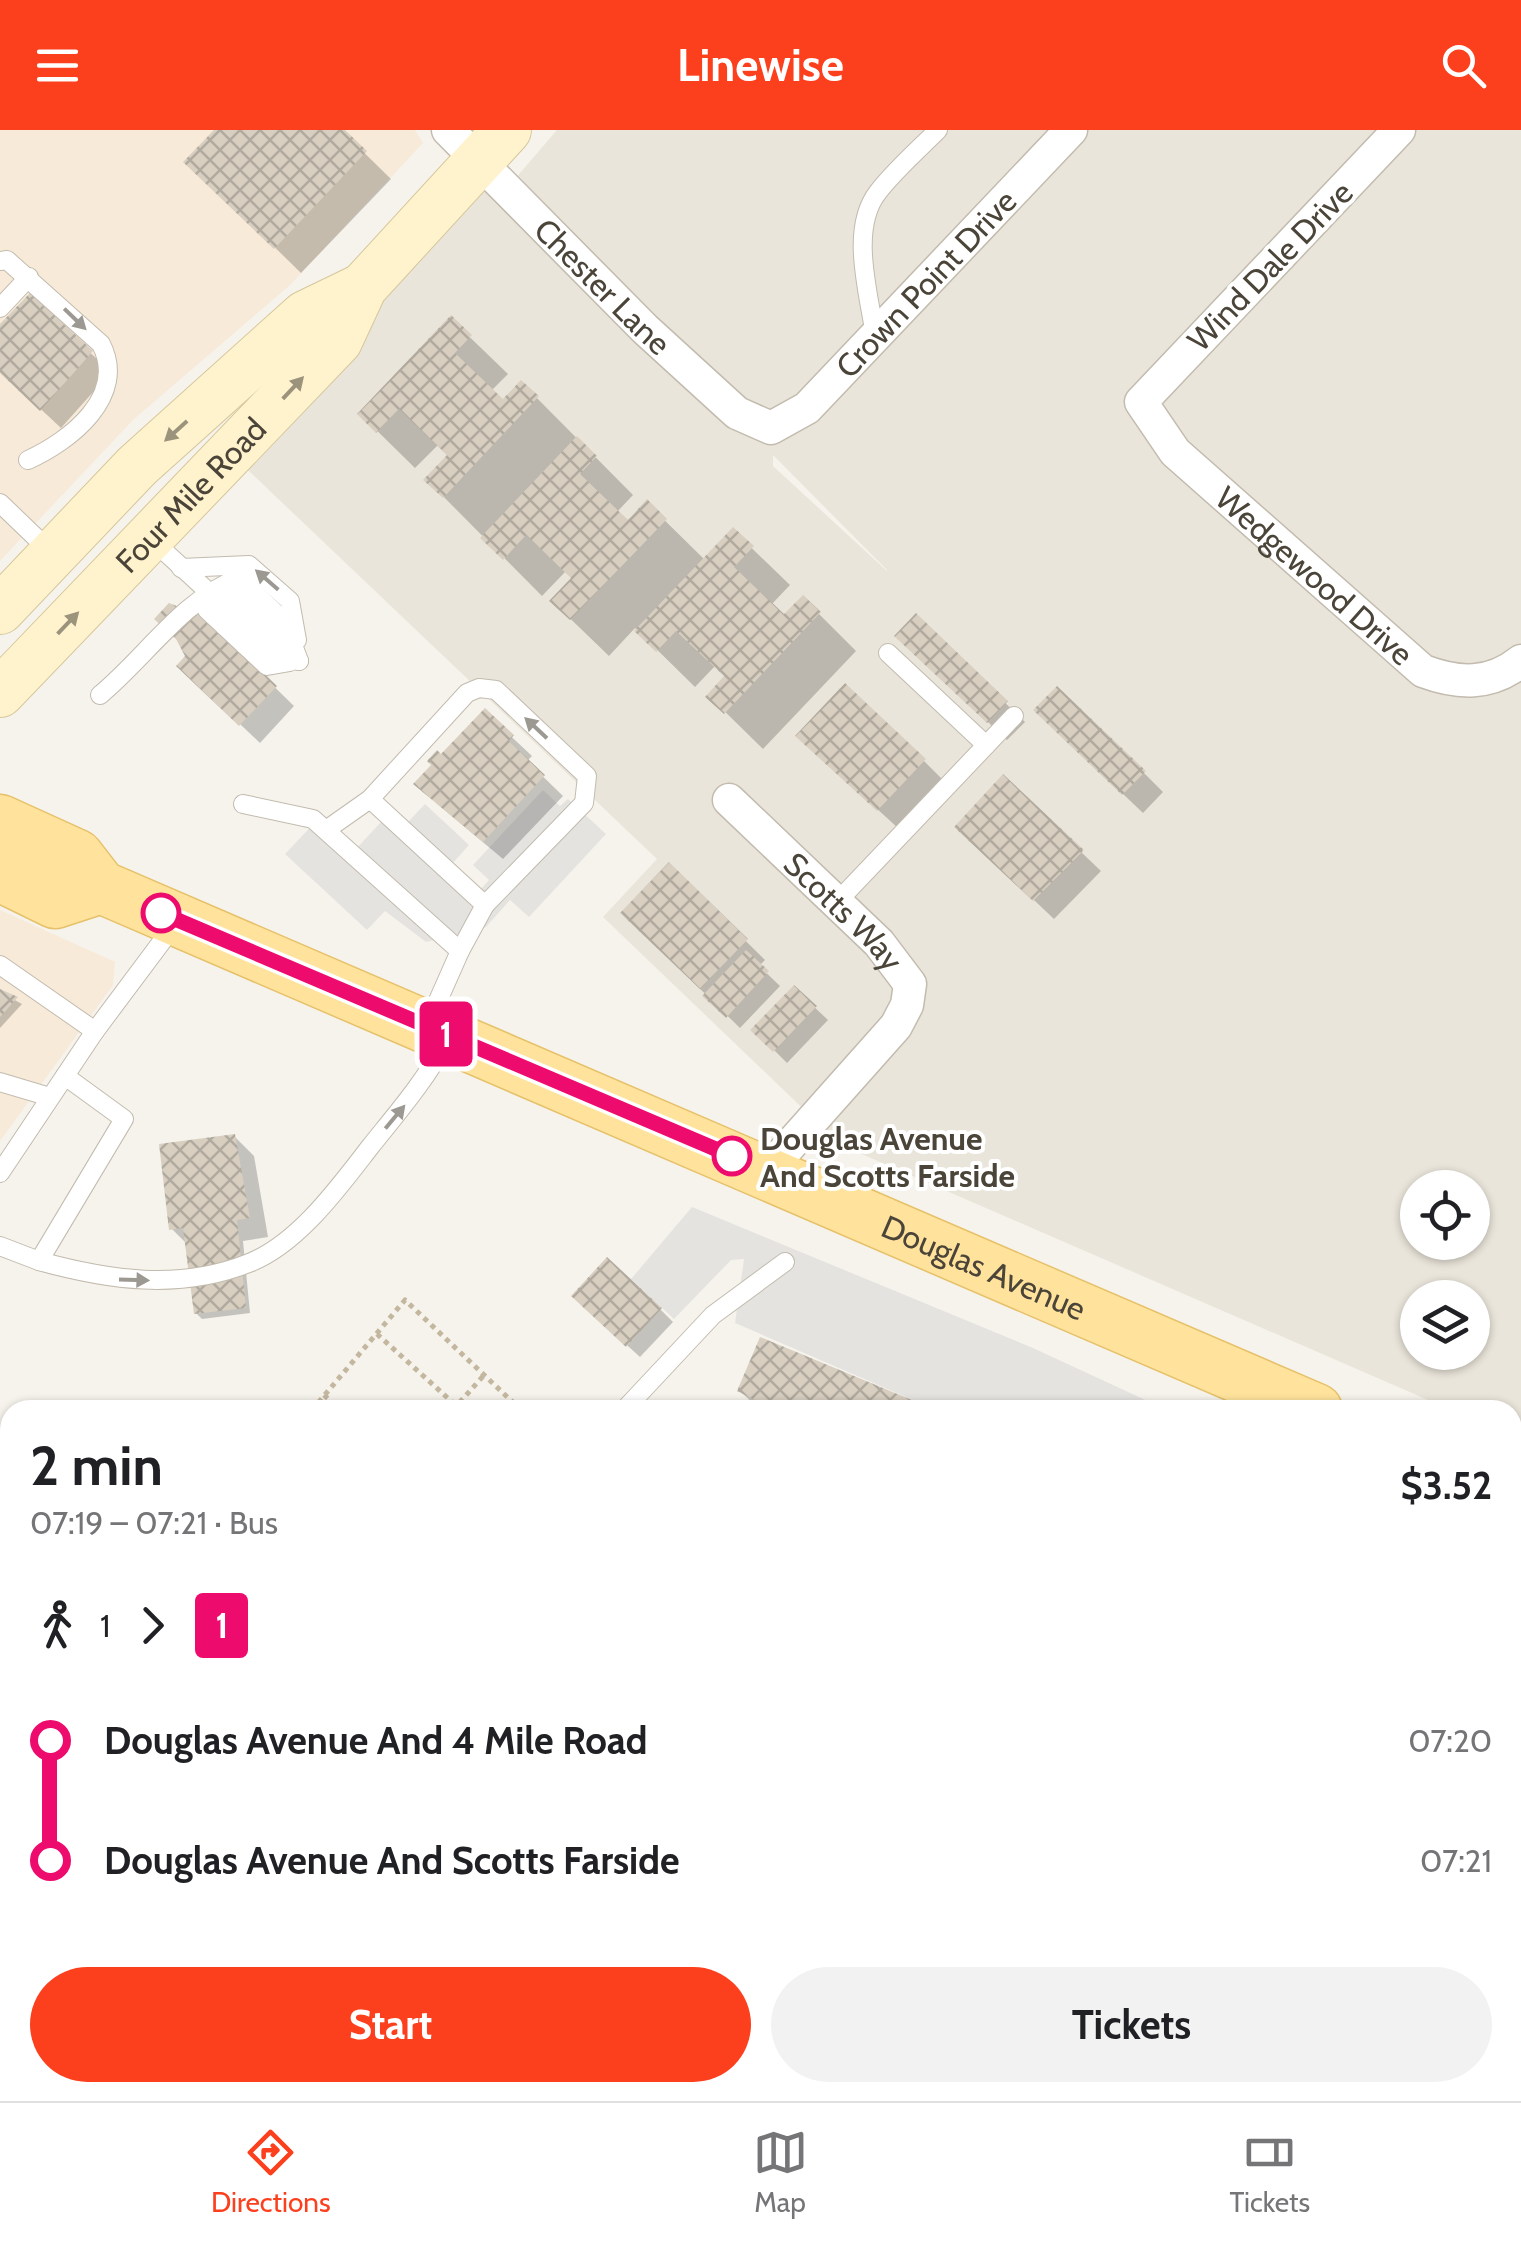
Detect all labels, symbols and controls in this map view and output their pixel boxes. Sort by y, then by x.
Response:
icon: menu [30,38,85,93]
text: Linewise [677,38,844,92]
icon: search [1436,38,1491,93]
street label: Wind Dale Drive [1179,173,1361,359]
street label: Crown Point Drive [827,181,1024,385]
street label: Chester Lane [527,210,679,363]
one-way arrow [63,307,87,330]
one-way arrow [281,377,304,401]
street label: Four Mile Road [107,409,274,580]
one-way arrow [164,419,189,441]
street label: Wedgewood Drive [1208,478,1422,673]
one-way arrow [255,569,279,592]
one-way arrow [56,611,79,635]
one-way arrow [525,717,549,740]
street label: Scotts Way [776,844,912,978]
unlabelled marker [142,894,180,932]
line badge: 1 [414,1002,478,1066]
text: 1 [440,1013,452,1056]
one-way arrow [383,1105,405,1130]
place label: Douglas Avenue And Scotts Farside [760,1119,1015,1195]
marker: Douglas Avenue And Scotts Farside [713,1137,751,1175]
map controls [1400,1170,1490,1370]
button: locate [1400,1170,1490,1260]
street label: Douglas Avenue [876,1206,1092,1328]
one-way arrow [118,1273,150,1289]
button: layers [1400,1280,1490,1370]
text: 2 min [30,1432,163,1499]
text: $3.52 [1401,1462,1492,1509]
text: 07:19 – 07:21 · Bus [30,1503,278,1542]
icon: walk [30,1598,85,1653]
icon: forward [125,1598,180,1653]
text: 1 [215,1604,228,1647]
text: 1 [100,1606,110,1645]
text: Douglas Avenue And 4 Mile Road [104,1717,648,1764]
text: 07:20 [1408,1721,1492,1760]
text: Douglas Avenue And Scotts Farside [104,1837,680,1884]
text: 07:21 [1420,1841,1492,1880]
button: Start [30,1967,751,2082]
button: Tickets [771,1967,1492,2082]
tab: Directions [211,2125,331,2219]
tab: Map [753,2125,808,2219]
tab: Tickets [1229,2125,1310,2219]

